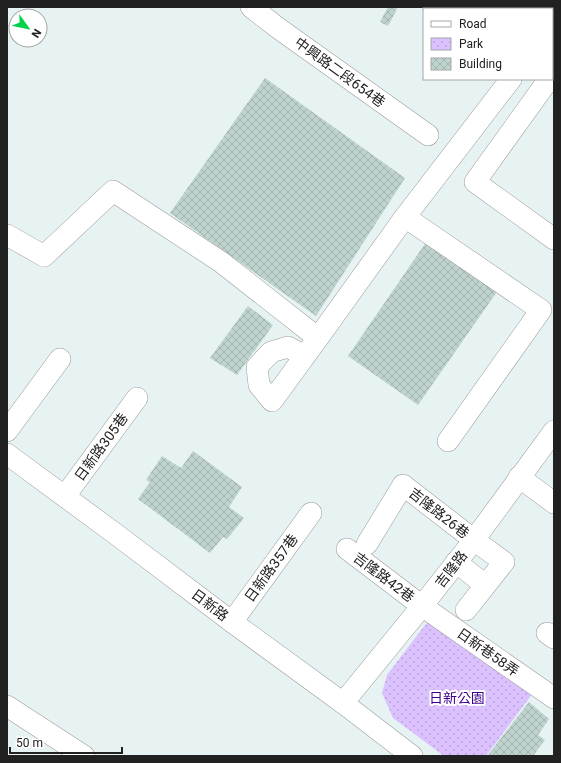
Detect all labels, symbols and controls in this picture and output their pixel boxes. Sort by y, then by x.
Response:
north arrow [8,8,48,48]
legend [423,8,553,80]
text: Road [459,17,487,31]
text: N [28,26,44,40]
street label: 中興路二段654巷 [292,34,388,110]
text: Park [459,37,484,51]
text: Building [459,57,502,71]
street label: 日新路305巷 [71,410,131,484]
street label: 吉隆路26巷 [406,485,472,541]
street label: 日新路357巷 [241,531,301,605]
street label: 吉隆路 [432,548,470,590]
street label: 吉隆路42巷 [351,549,417,605]
street label: 日新路 [188,586,232,624]
street label: 日新巷58弄 [454,625,522,679]
park label: 日新公園 [429,690,485,706]
scale bar [10,729,122,755]
text: 50 m [16,736,43,750]

